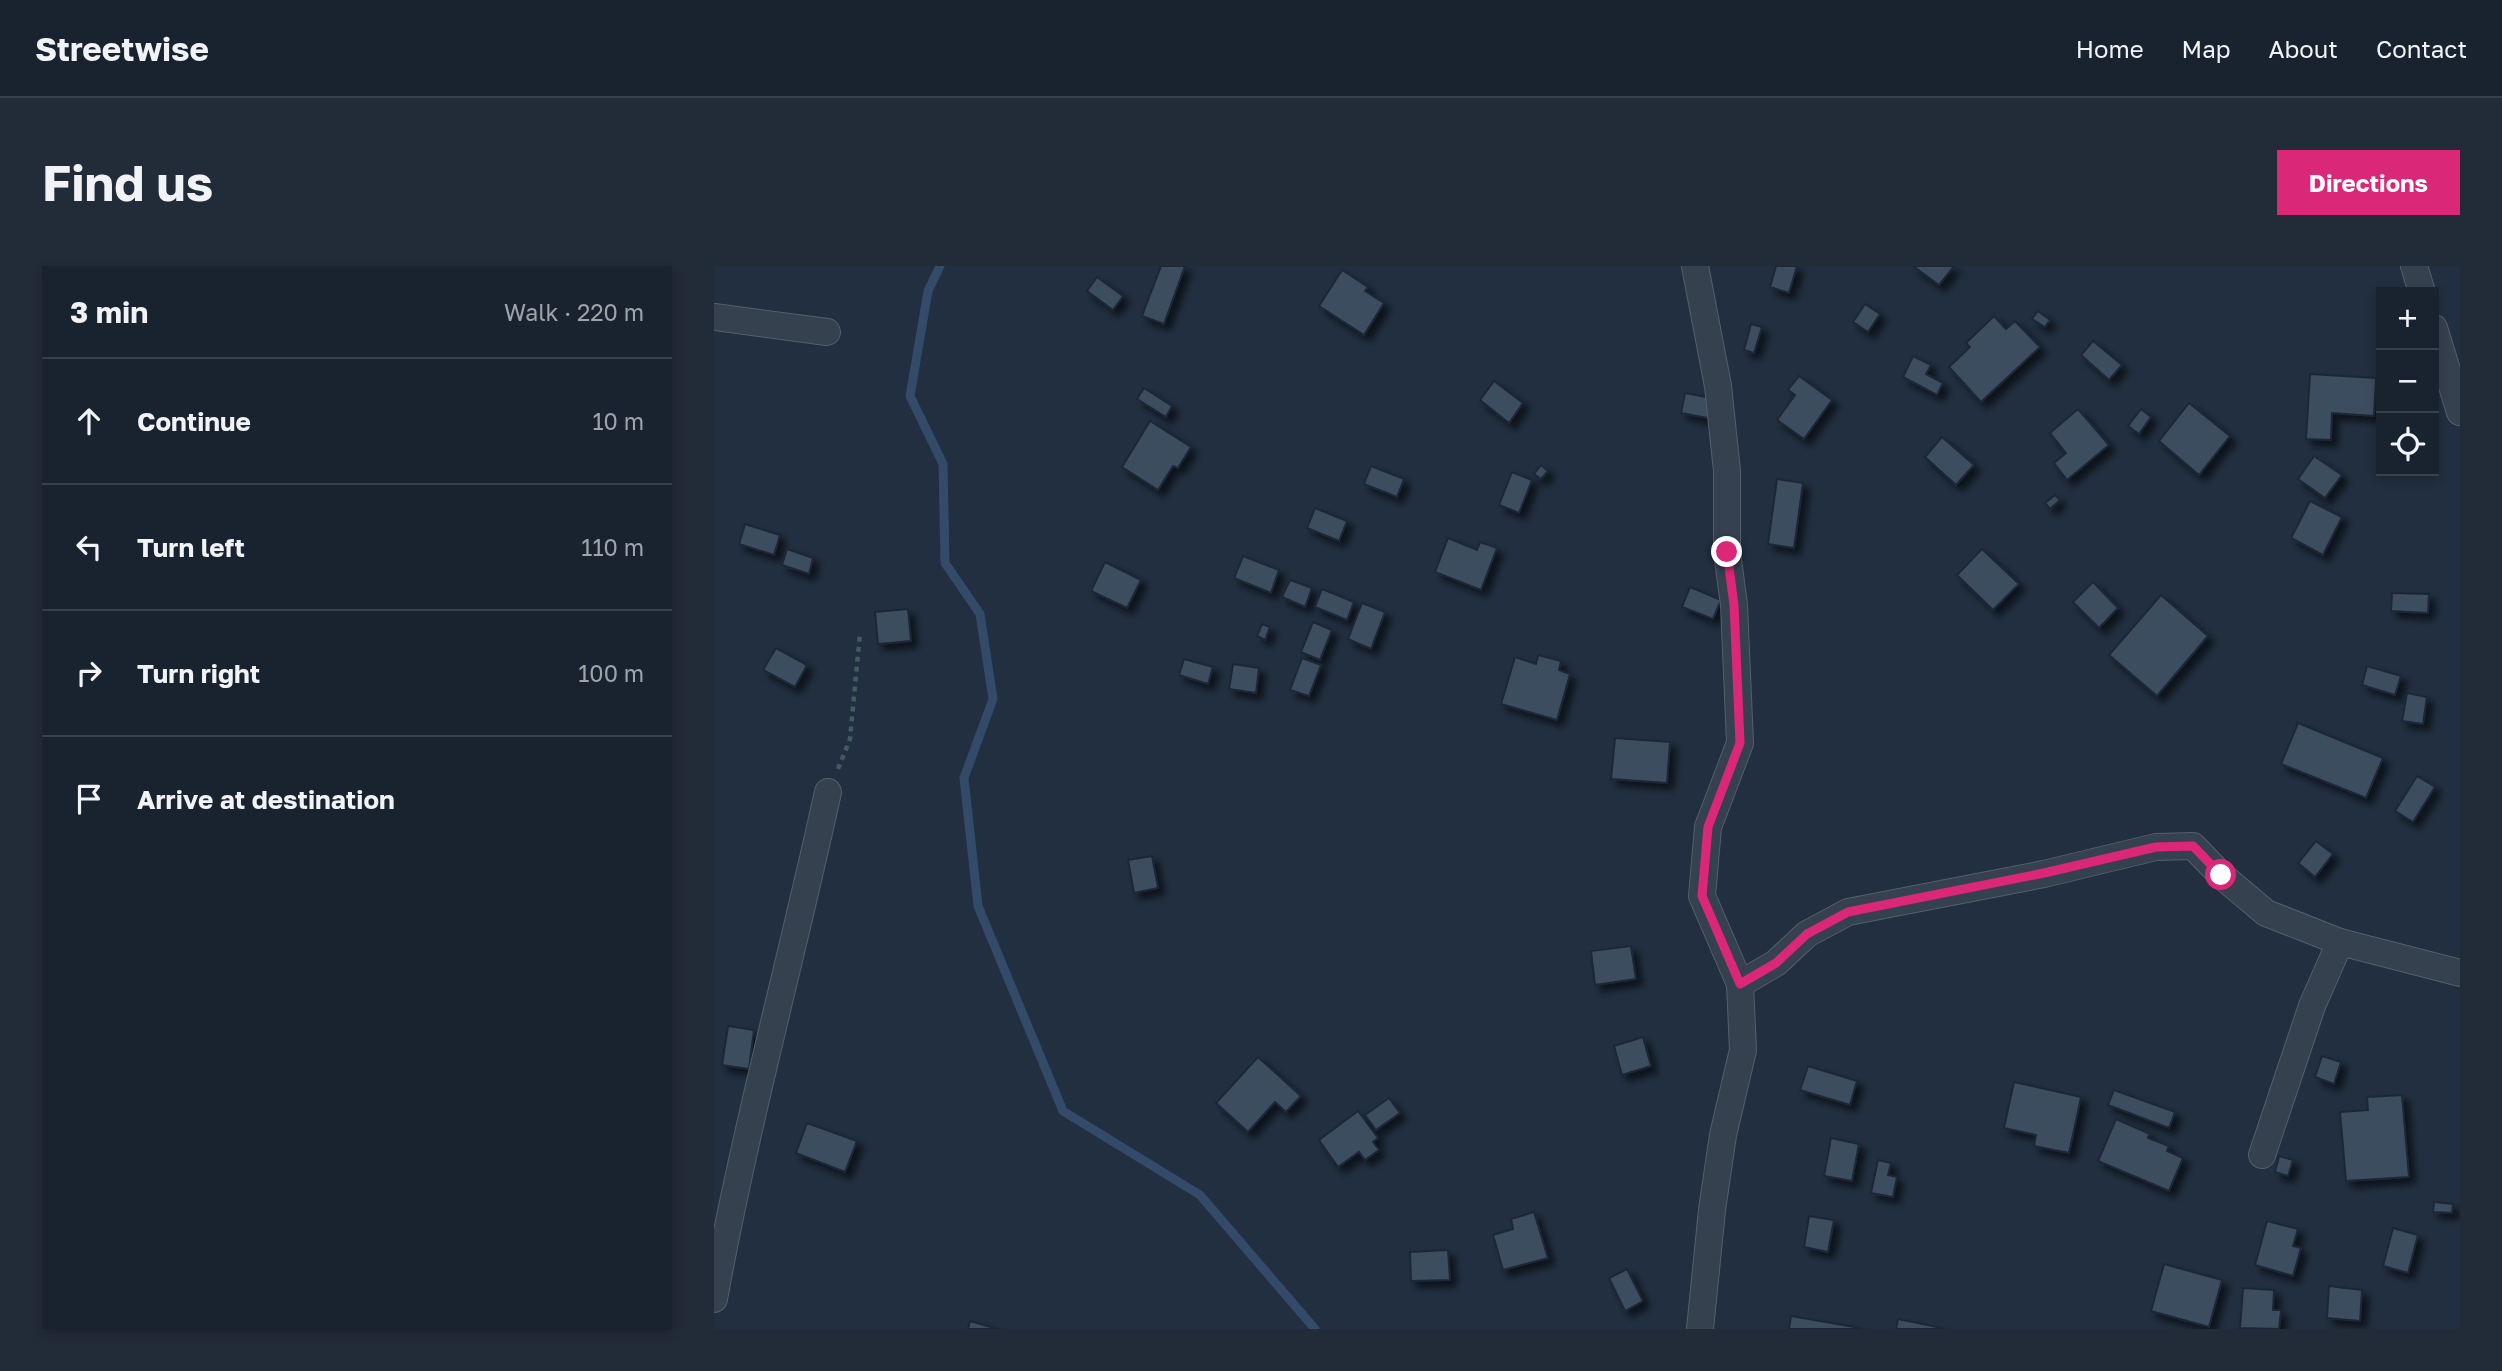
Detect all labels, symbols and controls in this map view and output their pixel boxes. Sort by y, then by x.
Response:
text: Streetwise [35,29,209,68]
text: Home [2076,34,2144,63]
text: Map [2182,34,2231,63]
text: About [2269,34,2338,63]
text: Contact [2376,34,2467,63]
button: Directions [2277,150,2460,215]
text: Find us [42,153,213,212]
map controls [2376,287,2439,476]
button: + [2376,287,2439,350]
text: 3 min [70,294,148,330]
text: Walk · 220 m [504,298,644,326]
button: − [2376,350,2439,413]
icon: ahead [70,402,108,440]
text: Continue [137,406,251,437]
text: 10 m [592,407,644,435]
button: locate [2376,413,2439,476]
icon: left [70,528,108,566]
text: Turn left [137,532,245,563]
text: 110 m [581,533,644,561]
route end [1711,536,1742,567]
icon: right [70,654,108,692]
text: Turn right [137,658,260,689]
text: 100 m [578,659,644,687]
icon: arrive [70,780,108,818]
text: Arrive at destination [137,784,395,815]
route start [2205,859,2236,890]

